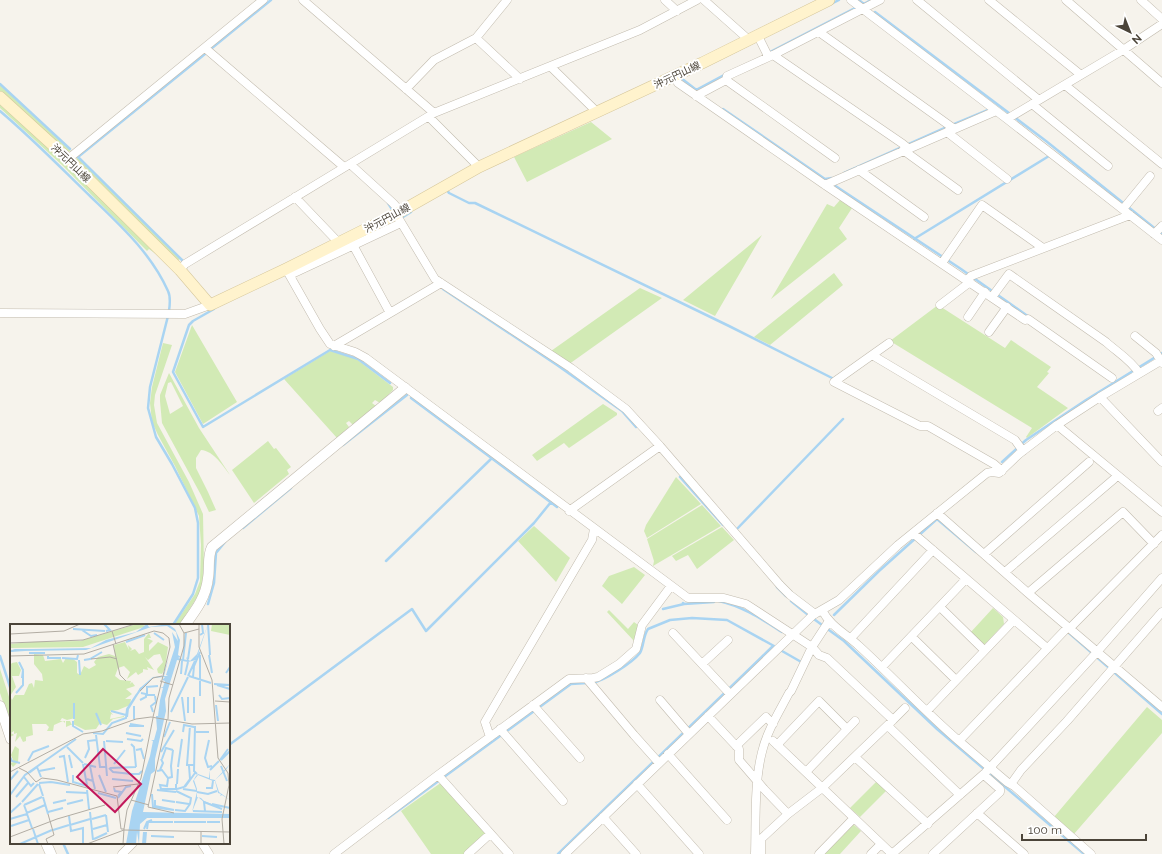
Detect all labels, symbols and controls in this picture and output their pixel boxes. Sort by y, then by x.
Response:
north arrow [1110,12,1150,52]
text: N [1129,31,1144,47]
street label: 沖元円山線 [652,59,702,91]
street label: 沖元円山線 [49,142,93,184]
street label: 沖元円山線 [362,201,412,235]
inset map [10,624,230,844]
scale bar [1022,816,1146,842]
text: 100 m [1028,823,1062,837]

